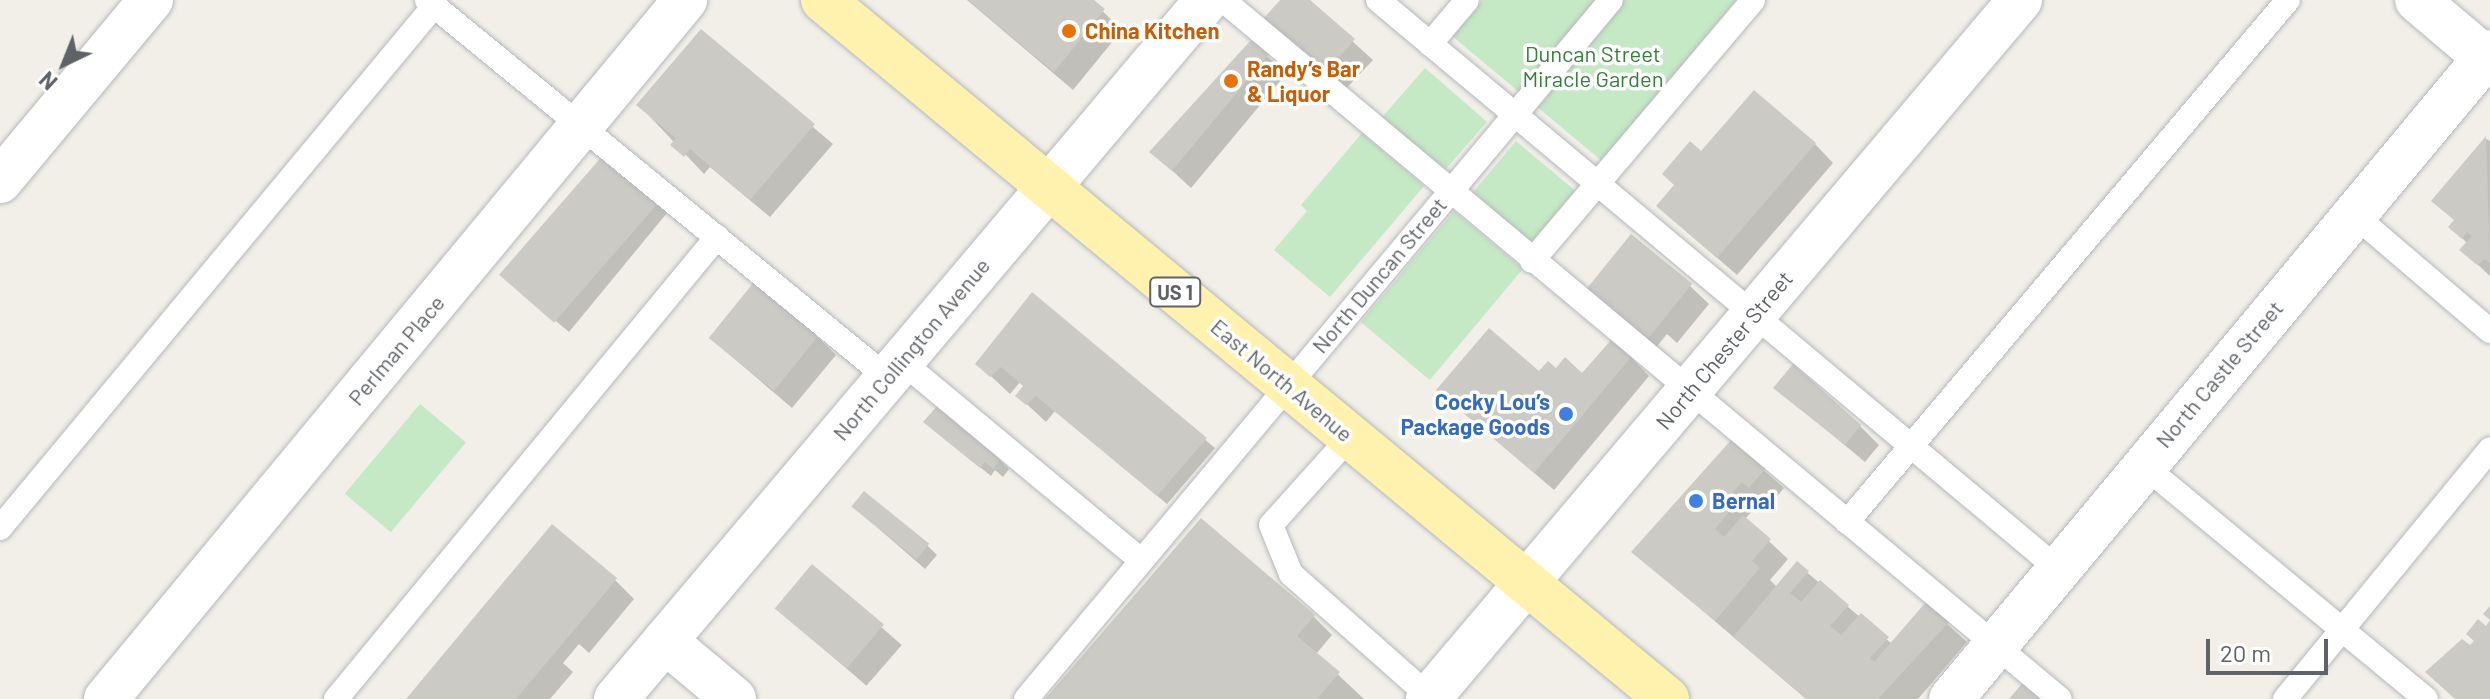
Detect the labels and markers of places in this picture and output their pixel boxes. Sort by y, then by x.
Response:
place label: China Kitchen [1085,18,1219,44]
marker: China Kitchen [1060,22,1078,40]
place label: Randy’s Bar & Liquor [1247,55,1360,106]
marker: Randy’s Bar & Liquor [1222,72,1240,90]
place label: Cocky Lou’s Package Goods [1401,388,1550,440]
marker: Cocky Lou’s Package Goods [1557,405,1575,423]
place label: Bernal [1712,488,1775,514]
marker: Bernal [1687,492,1705,510]

